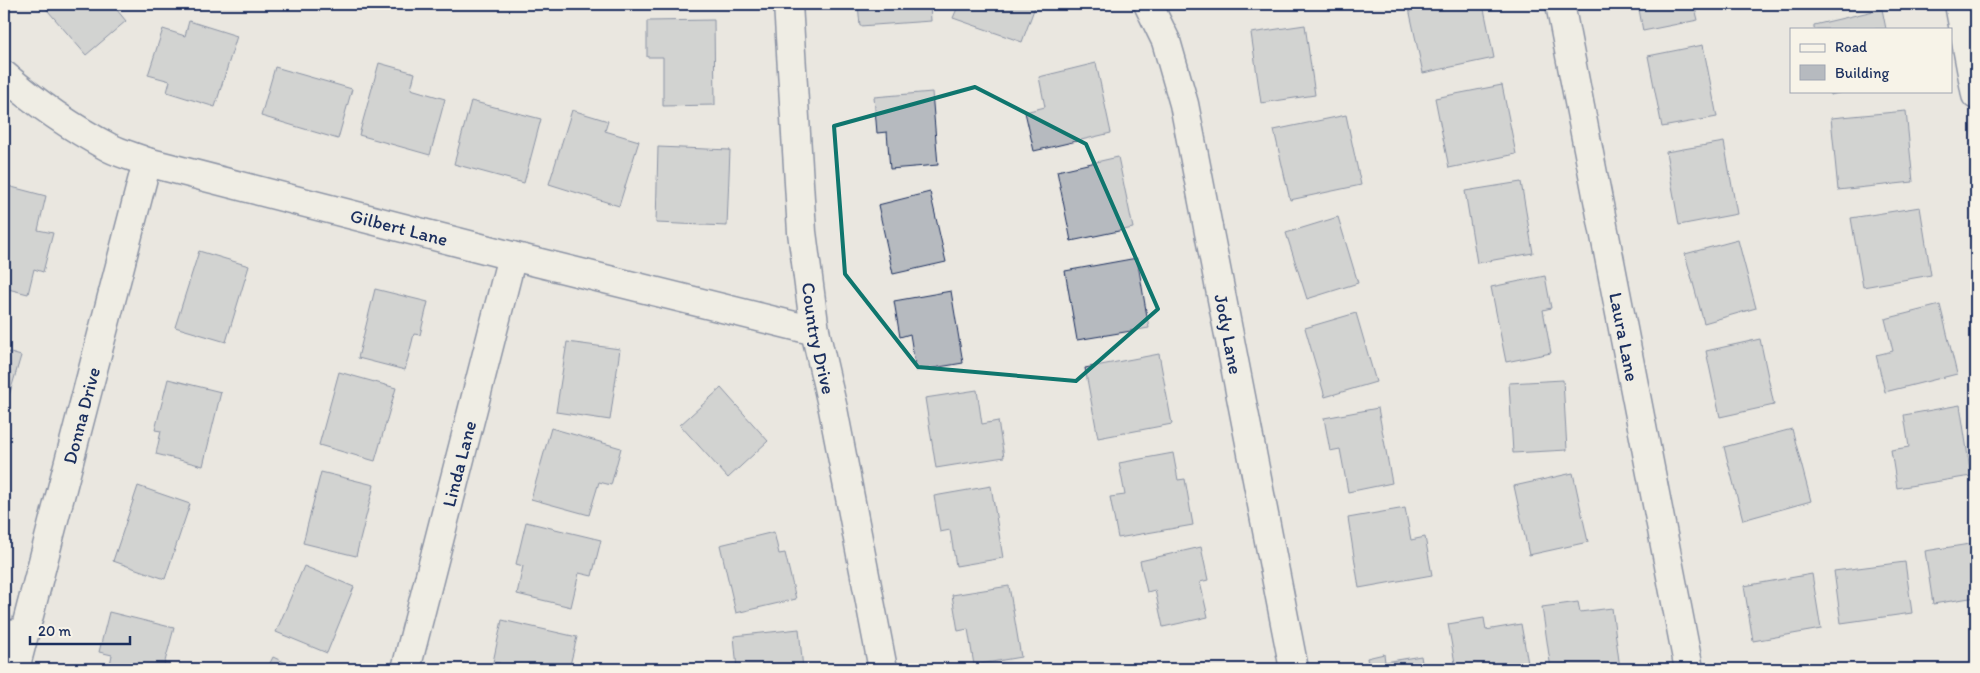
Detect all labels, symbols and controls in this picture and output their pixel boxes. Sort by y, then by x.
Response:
legend [1790,28,1952,92]
text: Road [1835,38,1868,56]
text: Building [1835,64,1889,82]
street label: Gilbert Lane [348,204,450,251]
street label: Country Drive [797,281,840,396]
street label: Laura Lane [1604,290,1644,383]
street label: Jody Lane [1209,292,1247,376]
street label: Donna Drive [58,365,105,466]
street label: Linda Lane [437,418,481,509]
scale bar [30,613,130,645]
text: 20 m [38,622,72,640]

